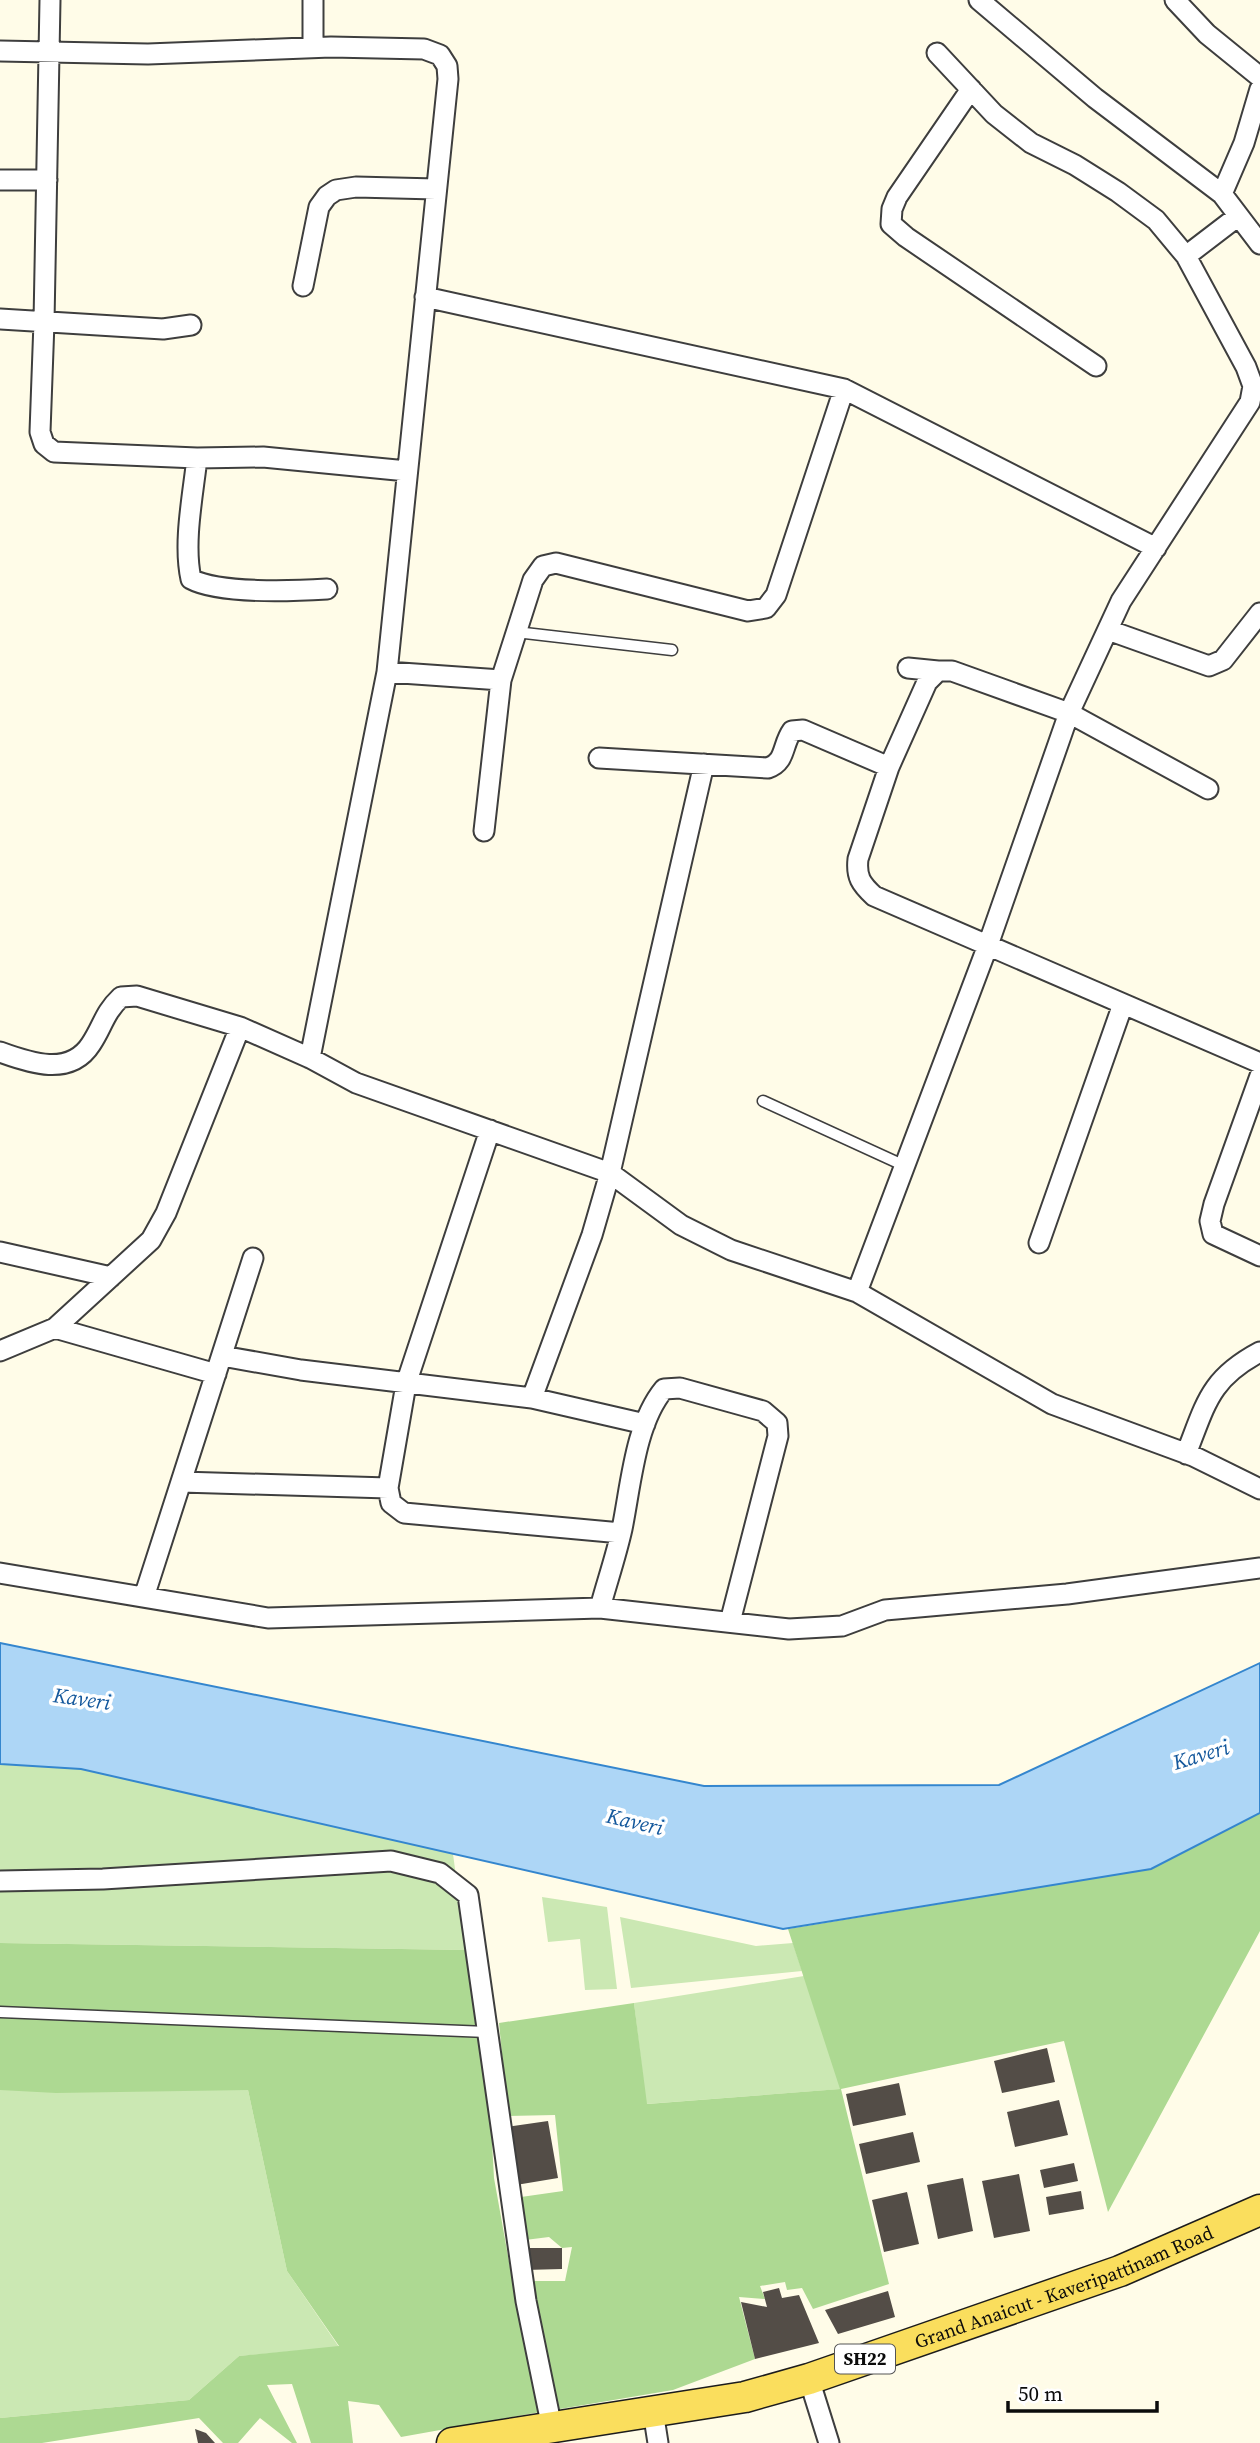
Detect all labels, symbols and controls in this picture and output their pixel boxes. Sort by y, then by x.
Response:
water label: Kaveri [51,1680,113,1717]
water label: Kaveri [1168,1732,1233,1777]
water label: Kaveri [603,1801,667,1842]
street label: Grand Anaicut - Kaveripattinam Road [911,2219,1217,2354]
road number: SH22 [835,2344,895,2374]
scale bar [1008,2370,1157,2414]
text: 50 m [1018,2379,1063,2408]

